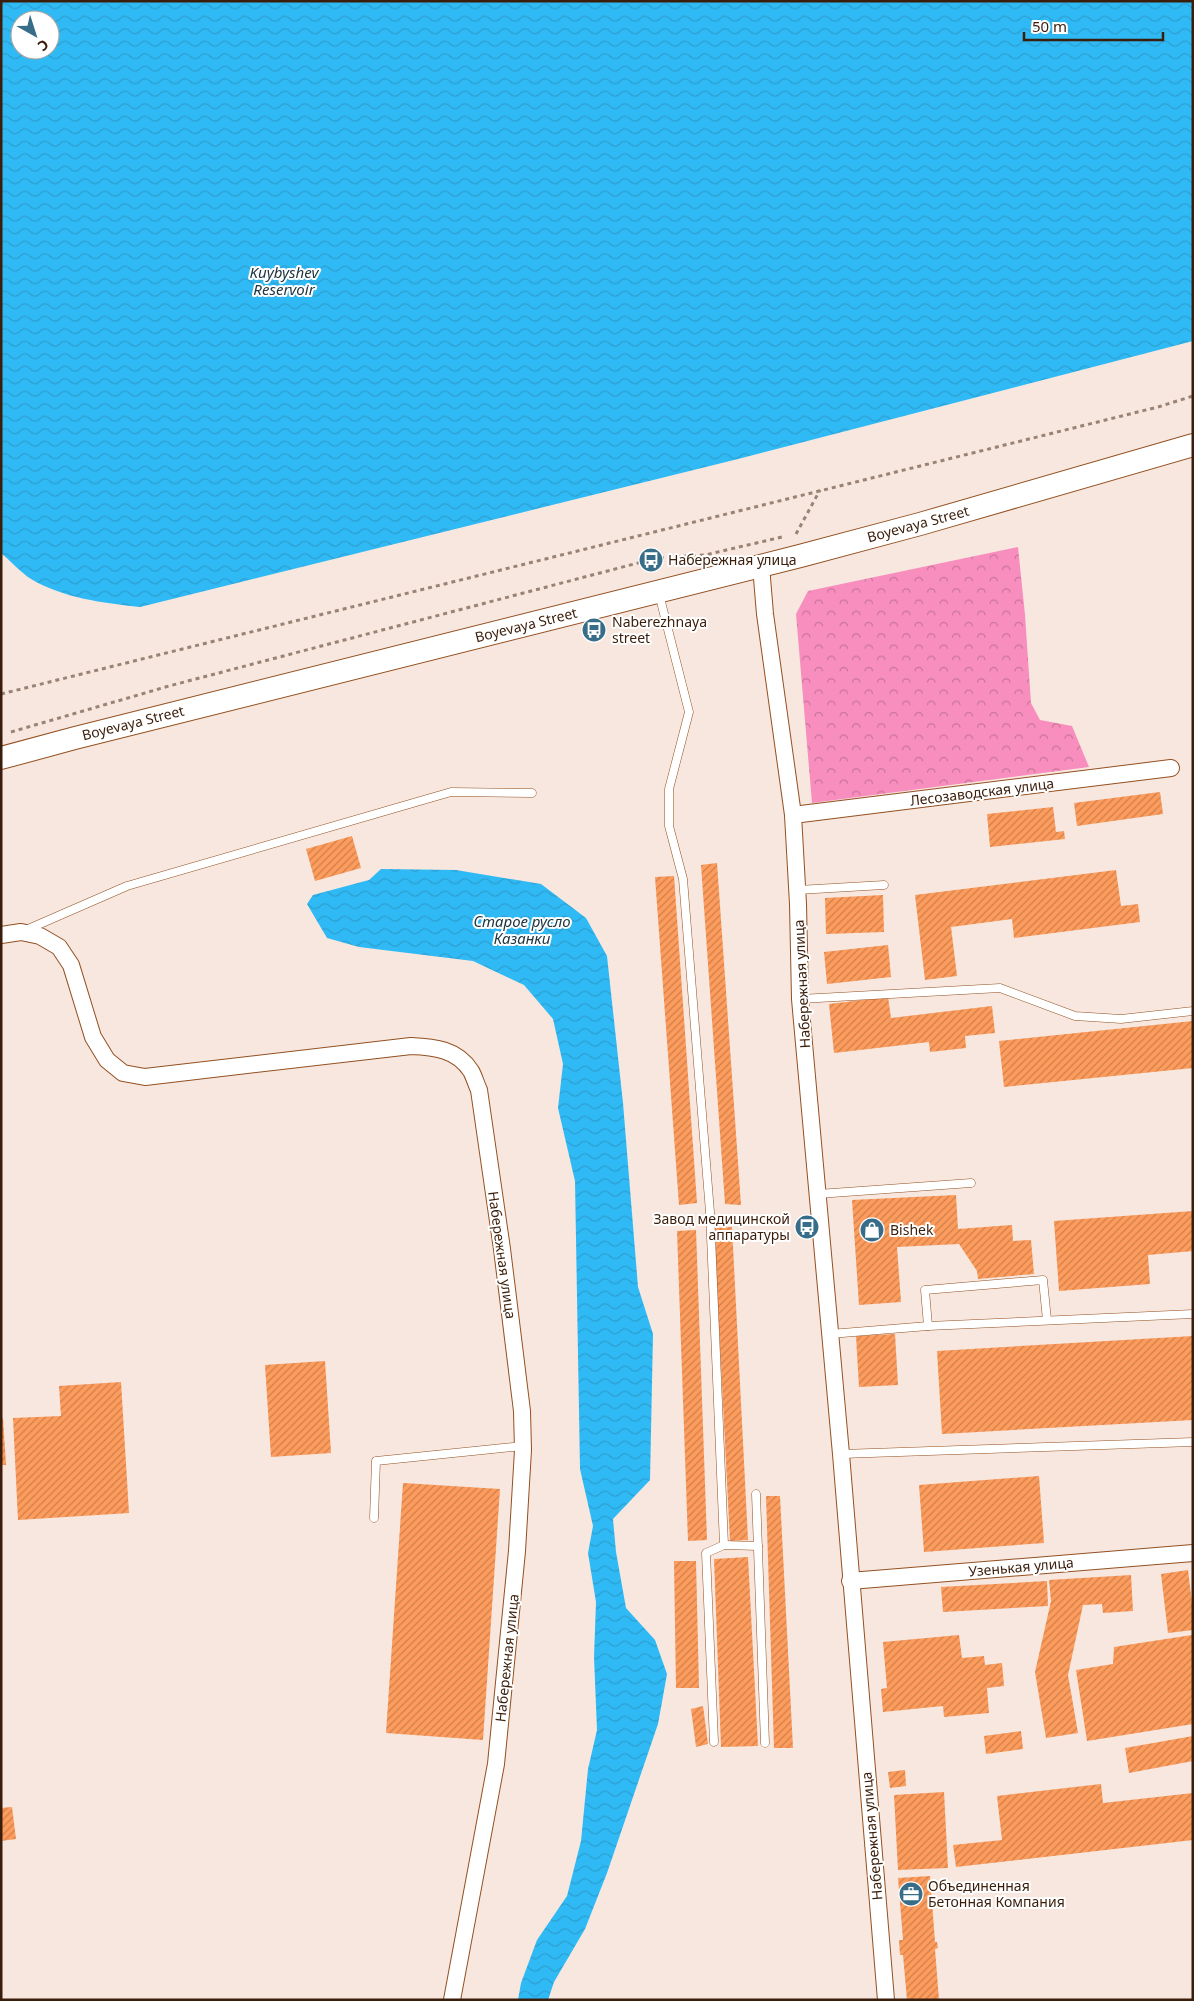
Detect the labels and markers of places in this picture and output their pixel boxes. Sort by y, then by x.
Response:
bus stop icon: Набережная улица [638,547,664,573]
place label: Набережная улица [668,550,797,569]
place label: Naberezhnaya street [612,612,707,647]
bus stop icon: Naberezhnaya street [581,617,607,643]
place label: Завод медицинской аппаратуры [653,1209,790,1244]
bus stop icon: Завод медицинской аппаратуры [794,1214,820,1240]
shop icon: Bishek [859,1217,885,1243]
place label: Bishek [890,1220,934,1239]
place label: Объединенная Бетонная Компания [928,1876,1065,1911]
office icon: Объединенная Бетонная Компания [898,1881,924,1907]

